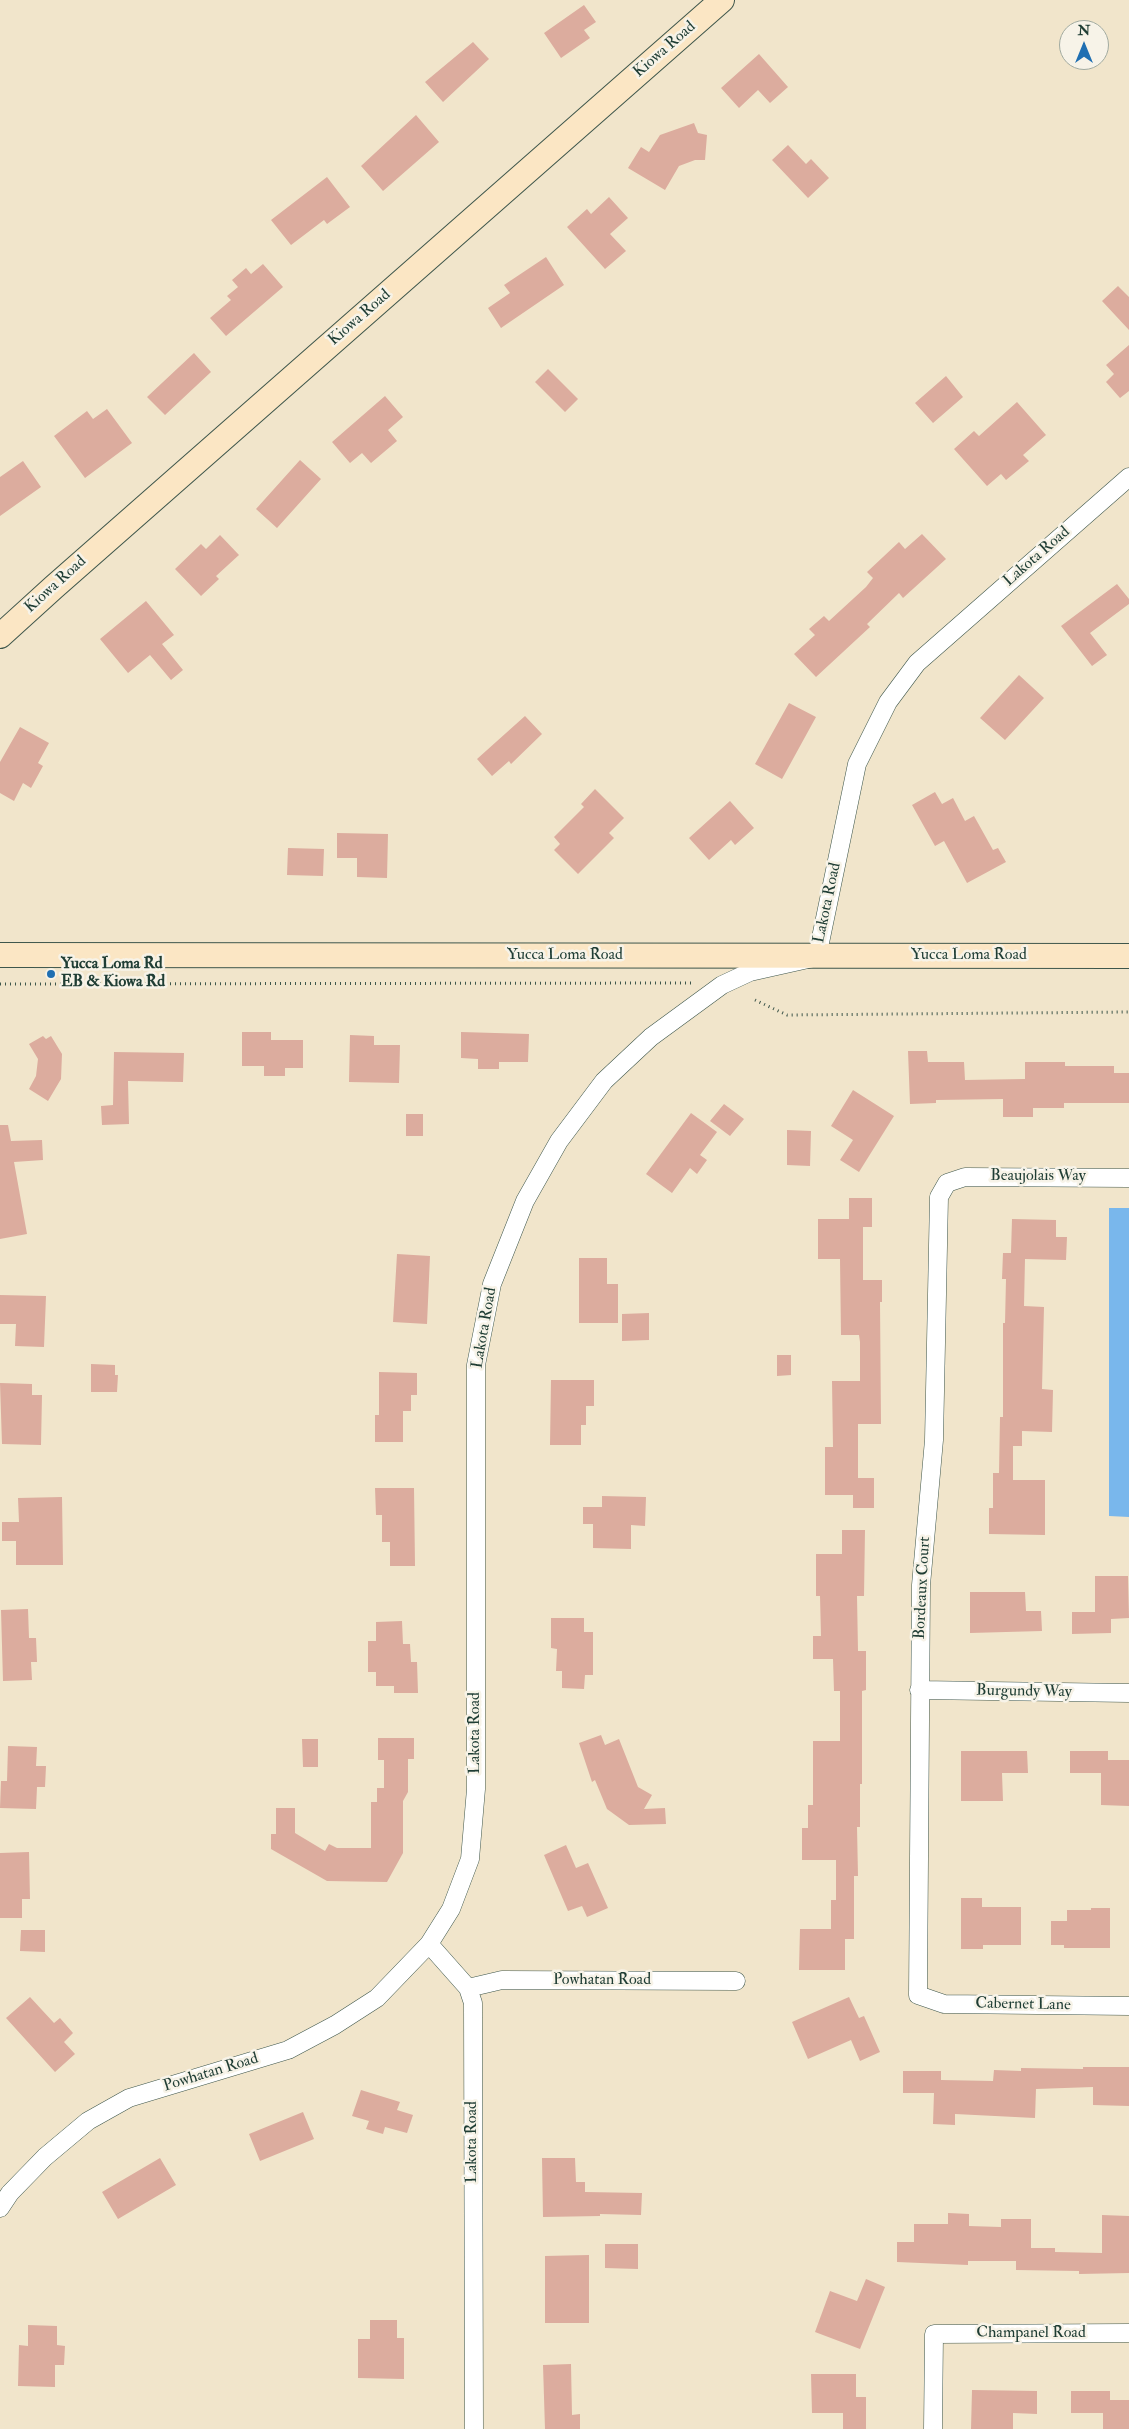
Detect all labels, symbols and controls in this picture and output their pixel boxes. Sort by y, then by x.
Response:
street label: Kiowa Road [630,18,700,82]
north arrow [1059,20,1109,70]
text: N [1078,22,1090,39]
street label: Kiowa Road [325,286,395,350]
street label: Lakota Road [1000,523,1074,591]
street label: Kiowa Road [21,552,91,618]
street label: Lakota Road [810,861,846,945]
street label: Yucca Loma Road [507,946,623,966]
street label: Yucca Loma Road [911,946,1027,966]
place label: Yucca Loma Rd EB & Kiowa Rd [61,955,165,993]
marker: Yucca Loma Rd EB & Kiowa Rd [45,968,57,980]
street label: Beaujolais Way [990,1167,1086,1187]
street label: Lakota Road [468,1286,502,1370]
street label: Bordeaux Court [911,1536,935,1640]
street label: Burgundy Way [976,1682,1072,1702]
street label: Lakota Road [466,1692,486,1774]
street label: Powhatan Road [553,1971,651,1991]
street label: Cabernet Lane [975,1995,1071,2015]
street label: Powhatan Road [161,2049,261,2097]
street label: Lakota Road [463,2101,483,2183]
street label: Champanel Road [976,2324,1086,2344]

